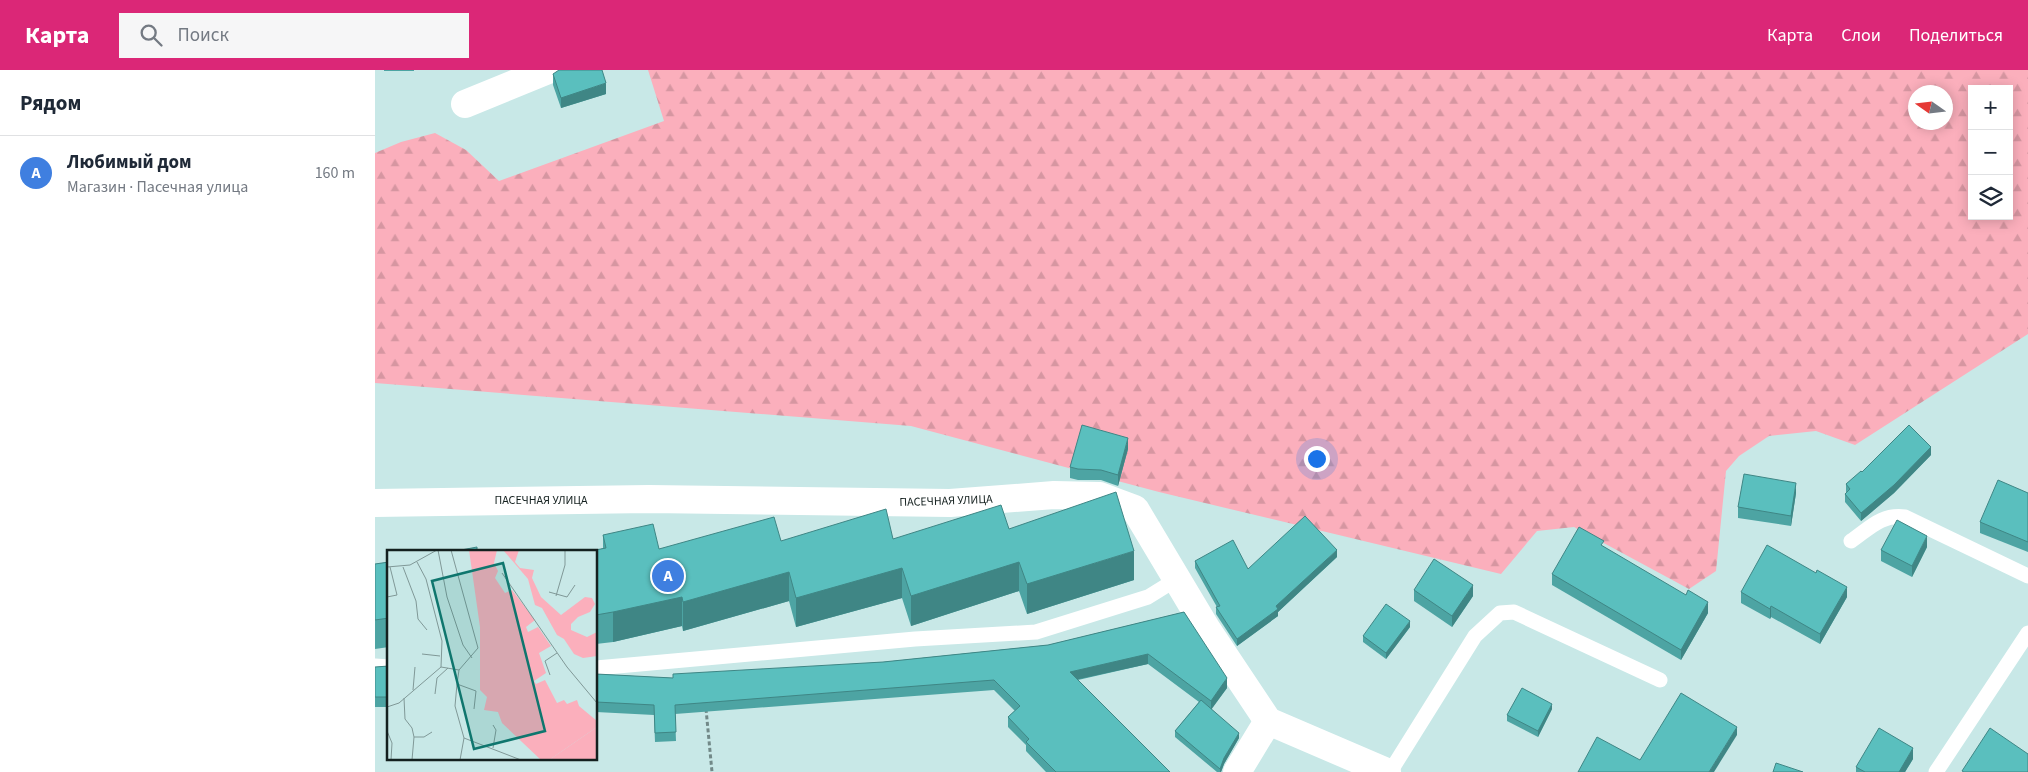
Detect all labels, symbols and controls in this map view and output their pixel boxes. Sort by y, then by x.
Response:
search box [119,13,469,58]
text: Карта [25,18,89,53]
icon: search [137,21,165,49]
text: Поиск [177,22,229,49]
text: Карта [1767,23,1813,48]
text: Слои [1841,23,1881,48]
text: Поделиться [1909,23,2003,48]
north arrow [1908,85,1953,130]
map controls [1968,85,2013,220]
button: + [1968,85,2013,130]
text: Рядом [20,88,81,118]
button: − [1968,130,2013,175]
text: Любимый дом [67,149,192,176]
text: A [31,162,41,184]
text: 160 m [315,162,355,184]
button: layers [1968,175,2013,220]
text: Магазин · Пасечная улица [67,176,248,198]
your location [1304,446,1330,472]
street label: ПАСЕЧНАЯ УЛИЦА [899,491,993,511]
street label: ПАСЕЧНАЯ УЛИЦА [494,492,588,509]
inset map [387,550,597,760]
pin: A [652,557,684,595]

